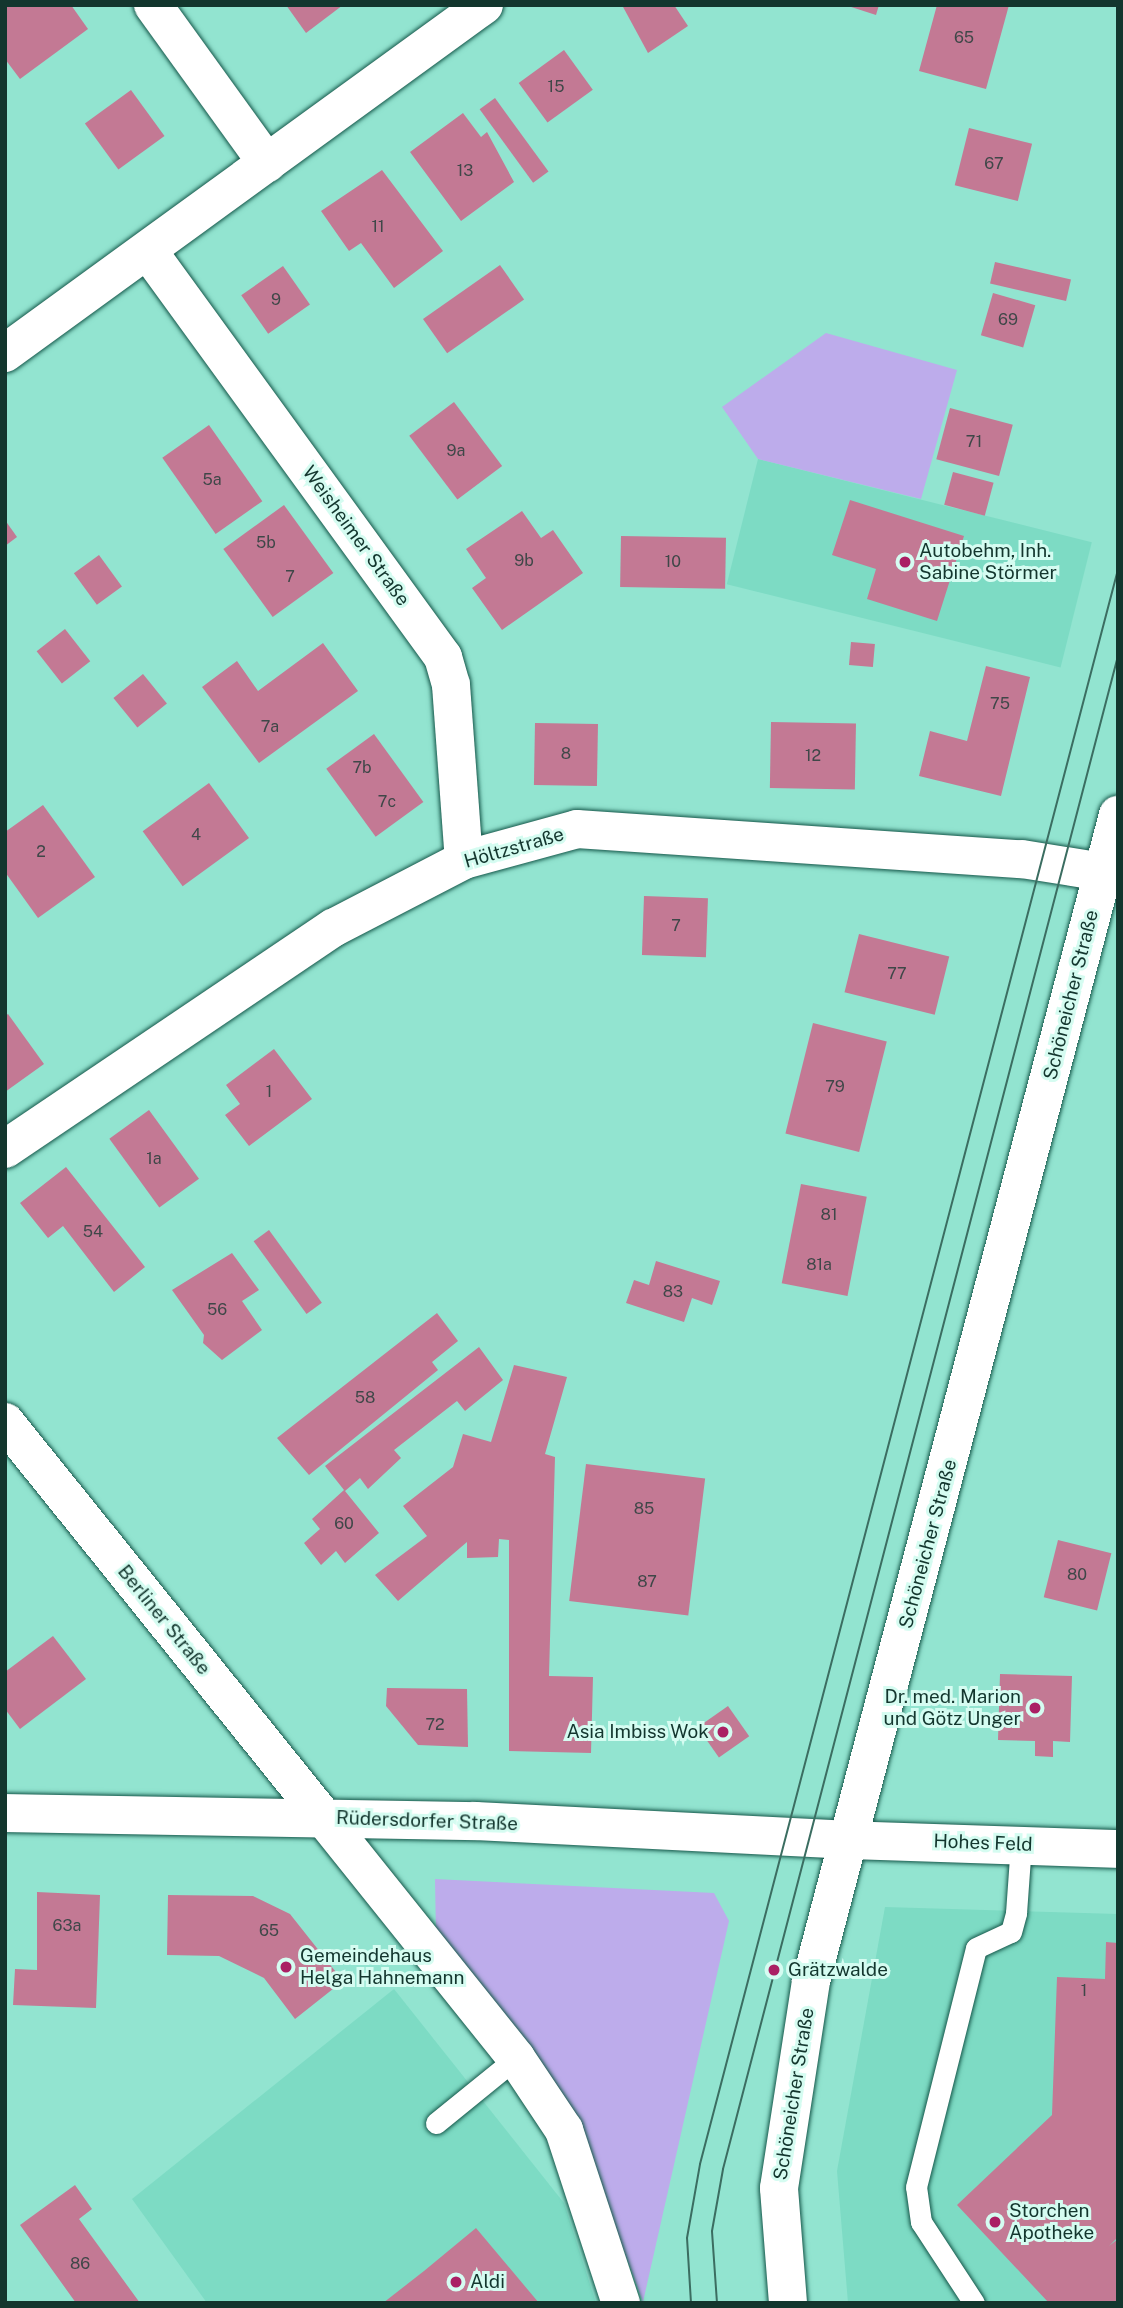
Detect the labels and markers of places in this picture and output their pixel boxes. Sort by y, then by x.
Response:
place label: Autobehm, Inh. Sabine Störmer [919,540,1057,584]
marker: Autobehm, Inh. Sabine Störmer [897,554,913,570]
place label: Dr. med. Marion und Götz Unger [884,1686,1021,1730]
marker: Dr. med. Marion und Götz Unger [1027,1700,1043,1716]
place label: Asia Imbiss Wok [566,1721,709,1743]
marker: Asia Imbiss Wok [715,1724,731,1740]
place label: Gemeindehaus Helga Hahnemann [300,1945,464,1989]
marker: Gemeindehaus Helga Hahnemann [278,1959,294,1975]
place label: Grätzwalde [788,1959,888,1981]
marker: Grätzwalde [766,1962,782,1978]
place label: Storchen Apotheke [1009,2200,1094,2244]
marker: Storchen Apotheke [987,2214,1003,2230]
place label: Aldi [470,2271,505,2293]
marker: Aldi [448,2274,464,2290]

